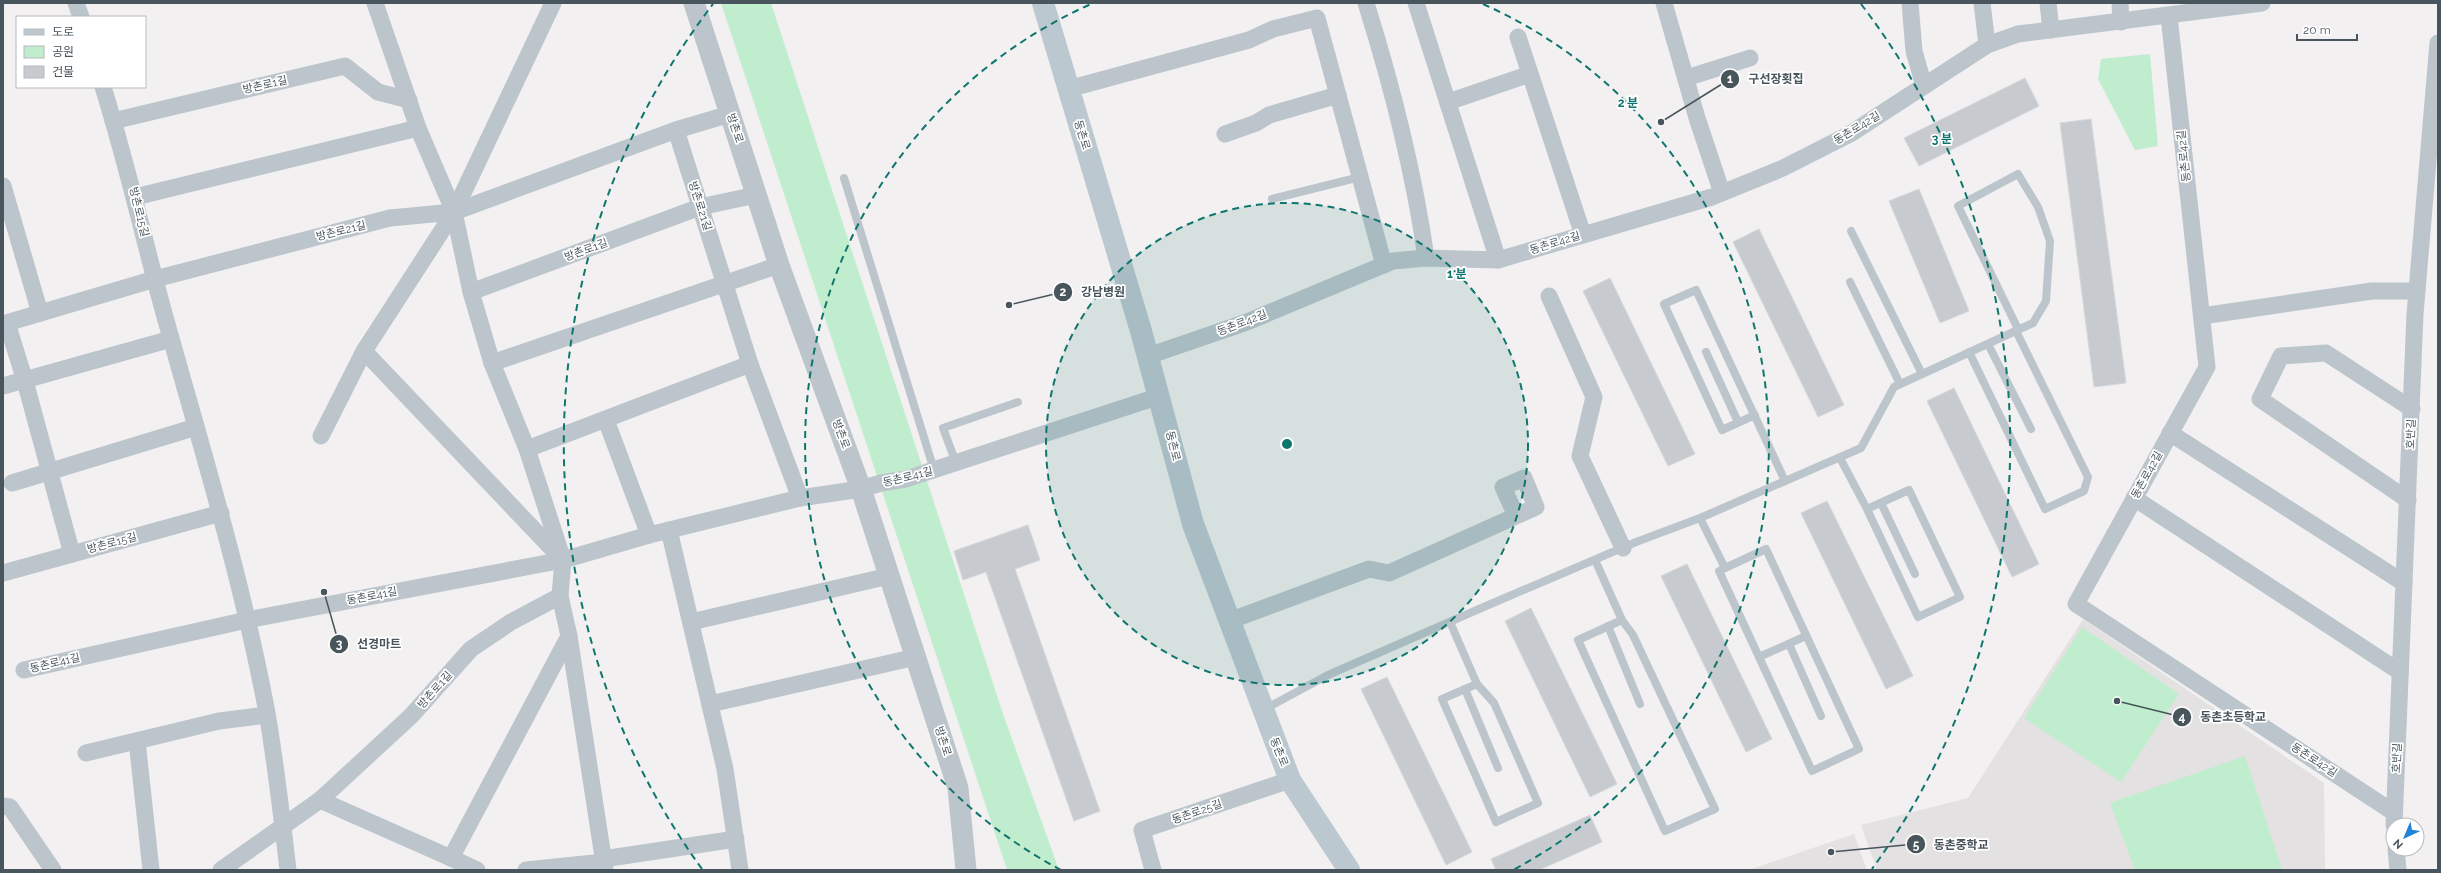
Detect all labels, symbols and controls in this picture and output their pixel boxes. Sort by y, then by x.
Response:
legend [16,16,146,88]
scale bar [2297,16,2357,42]
text: 20 m [2303,23,2331,37]
text: 도로 [52,25,74,39]
text: 공원 [52,45,74,59]
text: 건물 [52,65,74,79]
callout: 구선장횟집 [1720,67,1812,91]
text: 1 [1727,72,1733,86]
text: 구선장횟집 [1748,72,1804,86]
street label: 방촌로1길 [242,74,288,96]
text: 2 분 [1618,96,1638,110]
street label: 동촌로42길 [1831,109,1883,147]
street label: 방촌로 [724,112,746,144]
street label: 동촌로 [1071,119,1093,151]
street label: 동촌로42길 [2175,129,2193,183]
text: 3 분 [1932,132,1952,146]
street label: 방촌로21길 [686,180,714,232]
street label: 방촌로15길 [127,186,151,238]
street label: 방촌로21길 [315,219,367,243]
street label: 동촌로42길 [1528,229,1582,257]
street label: 방촌로1길 [563,236,609,264]
text: 1 분 [1447,267,1467,281]
callout: 강남병원 [1053,280,1133,304]
text: 2 [1060,285,1067,299]
text: 강남병원 [1081,285,1125,299]
street label: 동촌로42길 [1215,308,1269,338]
street label: 방촌로 [830,418,852,450]
street label: 호반길 [2404,419,2418,449]
street label: 동촌로 [1163,430,1183,462]
centre of rings [1280,437,1294,451]
street label: 동촌로42길 [2129,449,2165,501]
street label: 동촌로41길 [882,464,934,490]
street label: 방촌로15길 [86,530,138,556]
street label: 동촌로41길 [346,585,398,607]
callout: 선경마트 [329,632,409,656]
text: 3 [336,637,343,651]
text: 선경마트 [357,637,401,651]
street label: 동촌로41길 [29,651,81,675]
street label: 방촌로1길 [415,669,455,711]
callout: 동촌초등학교 [2172,705,2274,729]
text: 4 [2179,710,2186,724]
text: 동촌초등학교 [2200,710,2266,724]
street label: 방촌로 [932,725,954,757]
street label: 동촌로 [1267,735,1291,769]
street label: 동촌로42길 [2289,740,2339,780]
street label: 호반길 [2390,742,2404,774]
street label: 동촌로25길 [1170,797,1224,827]
north arrow [2385,817,2425,857]
callout: 동촌중학교 [1906,832,1997,856]
text: N [2391,836,2406,851]
text: 5 [1913,838,1920,852]
text: 동촌중학교 [1933,838,1989,852]

